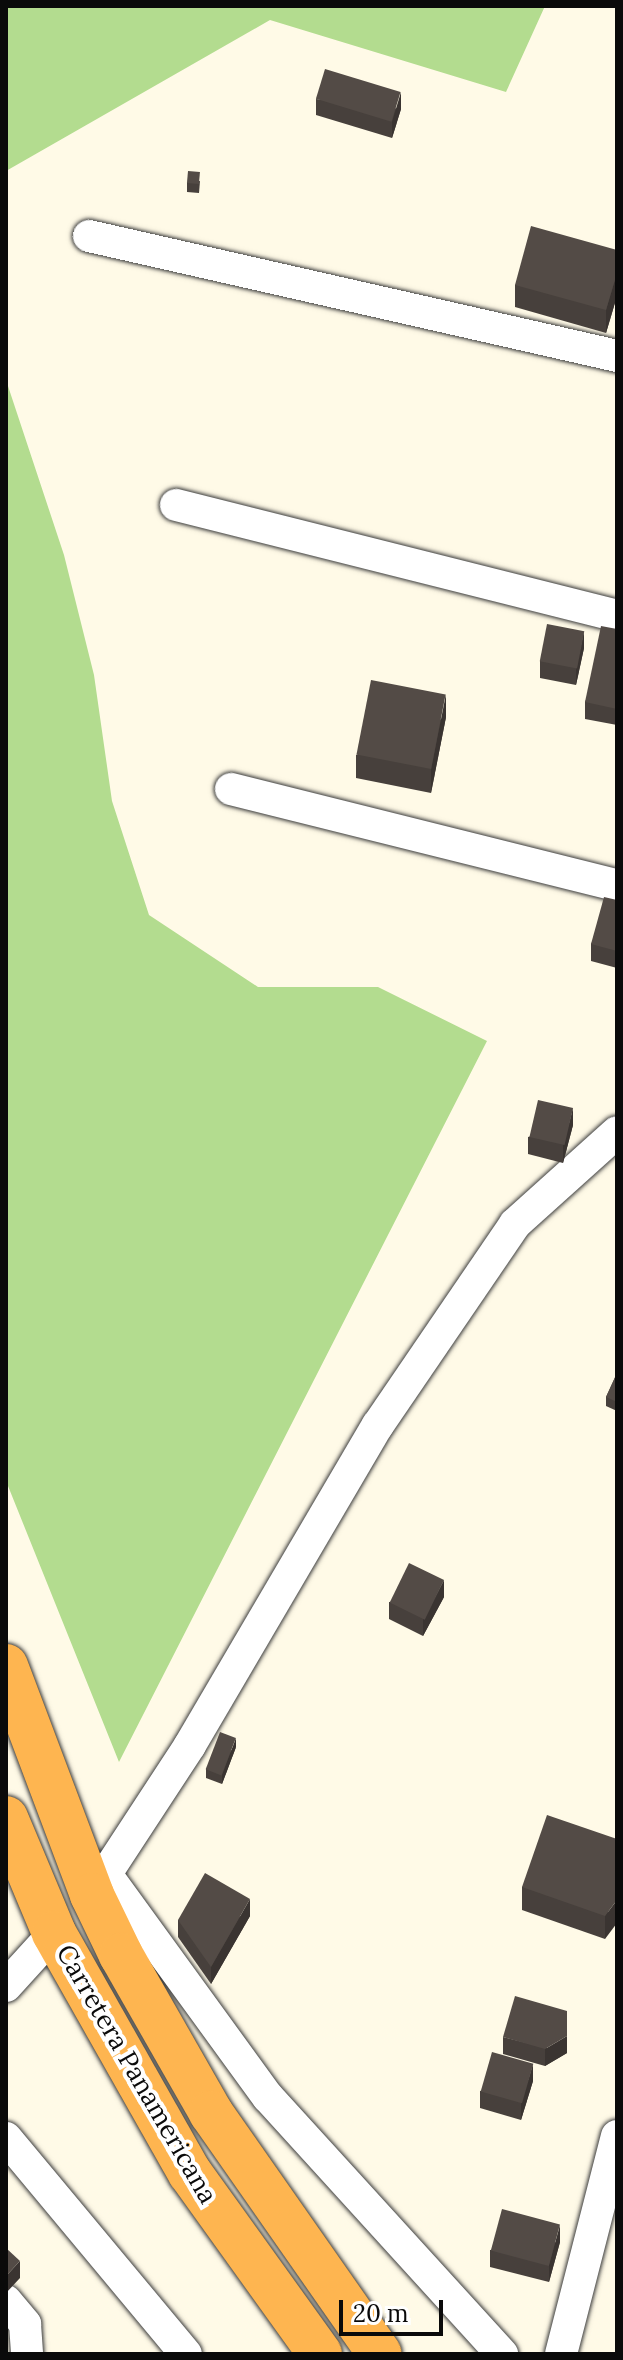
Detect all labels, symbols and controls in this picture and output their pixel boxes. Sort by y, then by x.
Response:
street label: Carretera Panamericana [50,1939,224,2209]
scale bar [343,2284,447,2334]
text: 20 m [353,2298,409,2329]

